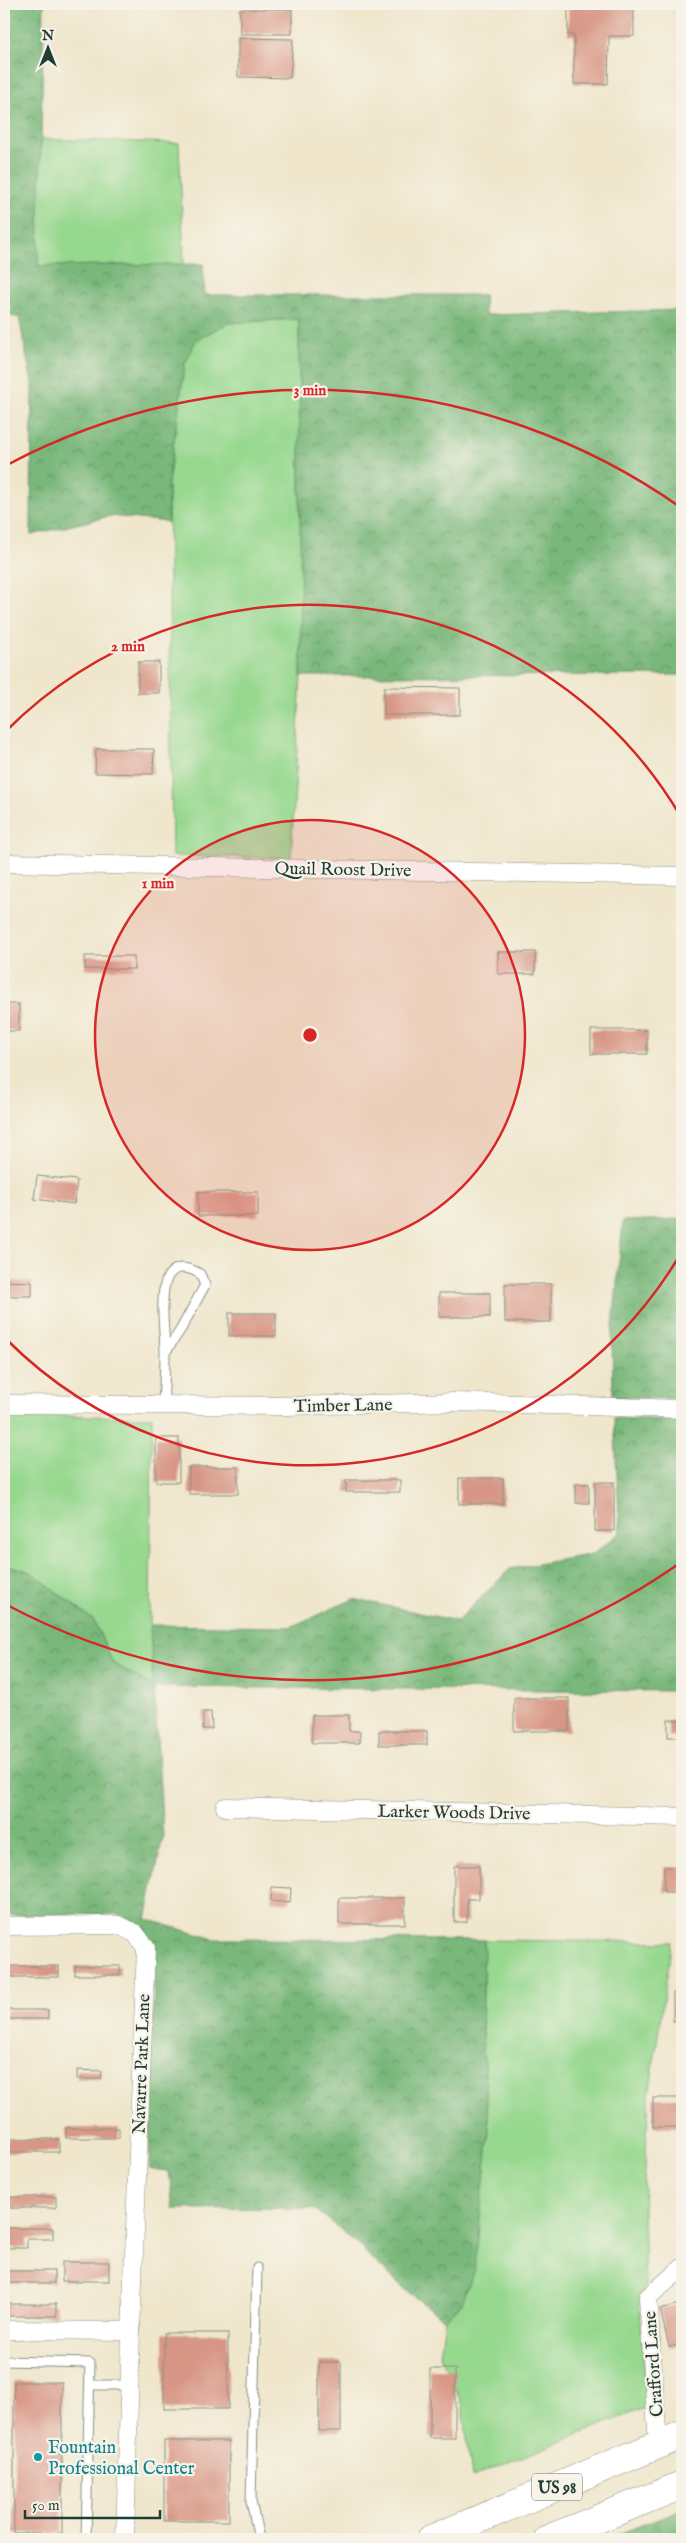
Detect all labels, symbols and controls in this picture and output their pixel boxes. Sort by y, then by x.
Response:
north arrow [22,22,72,72]
text: N [41,27,54,45]
text: 3 min [294,381,326,400]
text: 2 min [111,637,145,656]
street label: Quail Roost Drive [274,858,412,883]
text: 1 min [142,874,174,893]
centre of rings [301,1026,319,1044]
street label: Timber Lane [294,1394,393,1419]
street label: Larker Woods Drive [377,1801,531,1826]
street label: Navarre Park Lane [129,1994,156,2135]
street label: Crafford Lane [639,2310,670,2418]
place label: Fountain Professional Center [48,2437,195,2481]
marker: Fountain Professional Center [32,2451,44,2463]
road number: US 98 [532,2474,582,2500]
scale bar [25,2488,160,2520]
text: 50 m [32,2496,60,2515]

